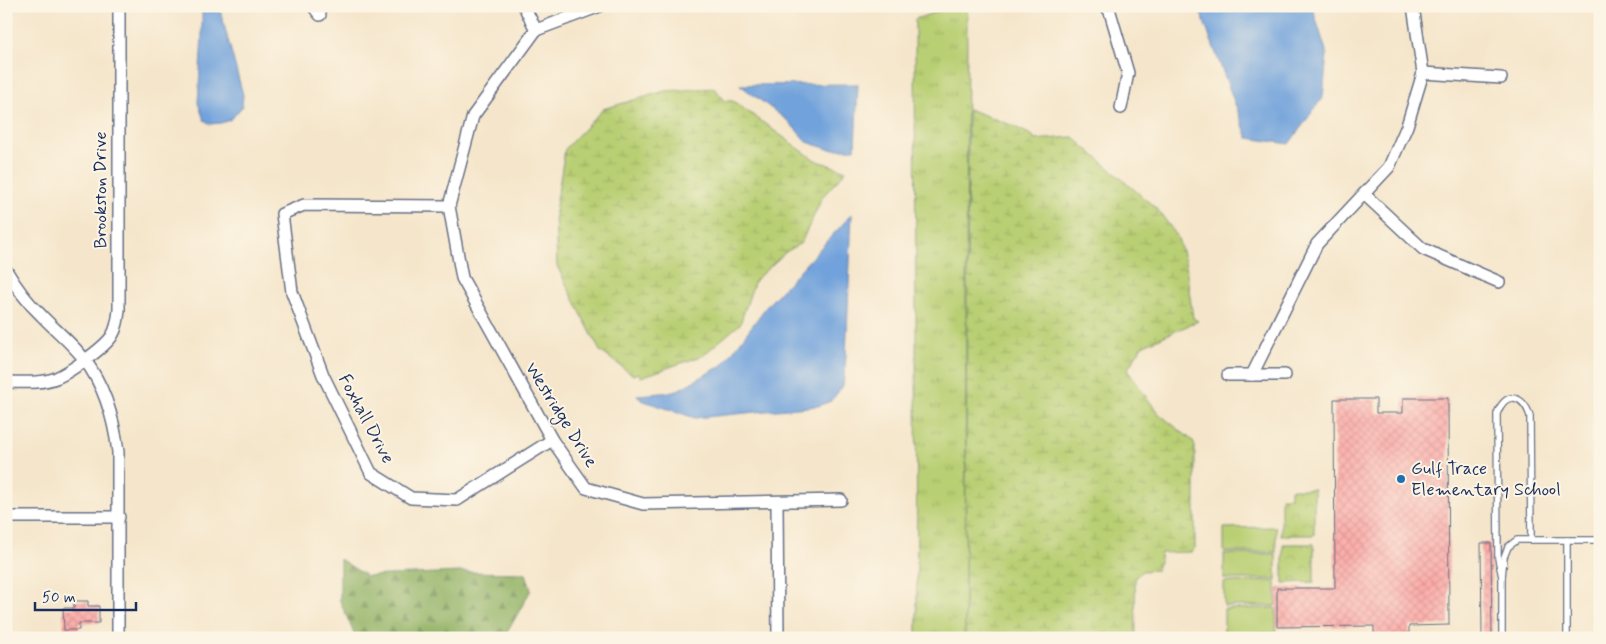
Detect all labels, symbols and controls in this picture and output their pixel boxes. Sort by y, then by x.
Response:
street label: Brookston Drive [89,131,113,249]
street label: Westridge Drive [518,358,603,473]
street label: Foxhall Drive [332,370,400,468]
place label: Gulf Trace Elementary School [1411,457,1561,502]
marker: Gulf Trace Elementary School [1395,473,1407,485]
scale bar [35,579,136,611]
text: 50 m [42,588,76,608]

